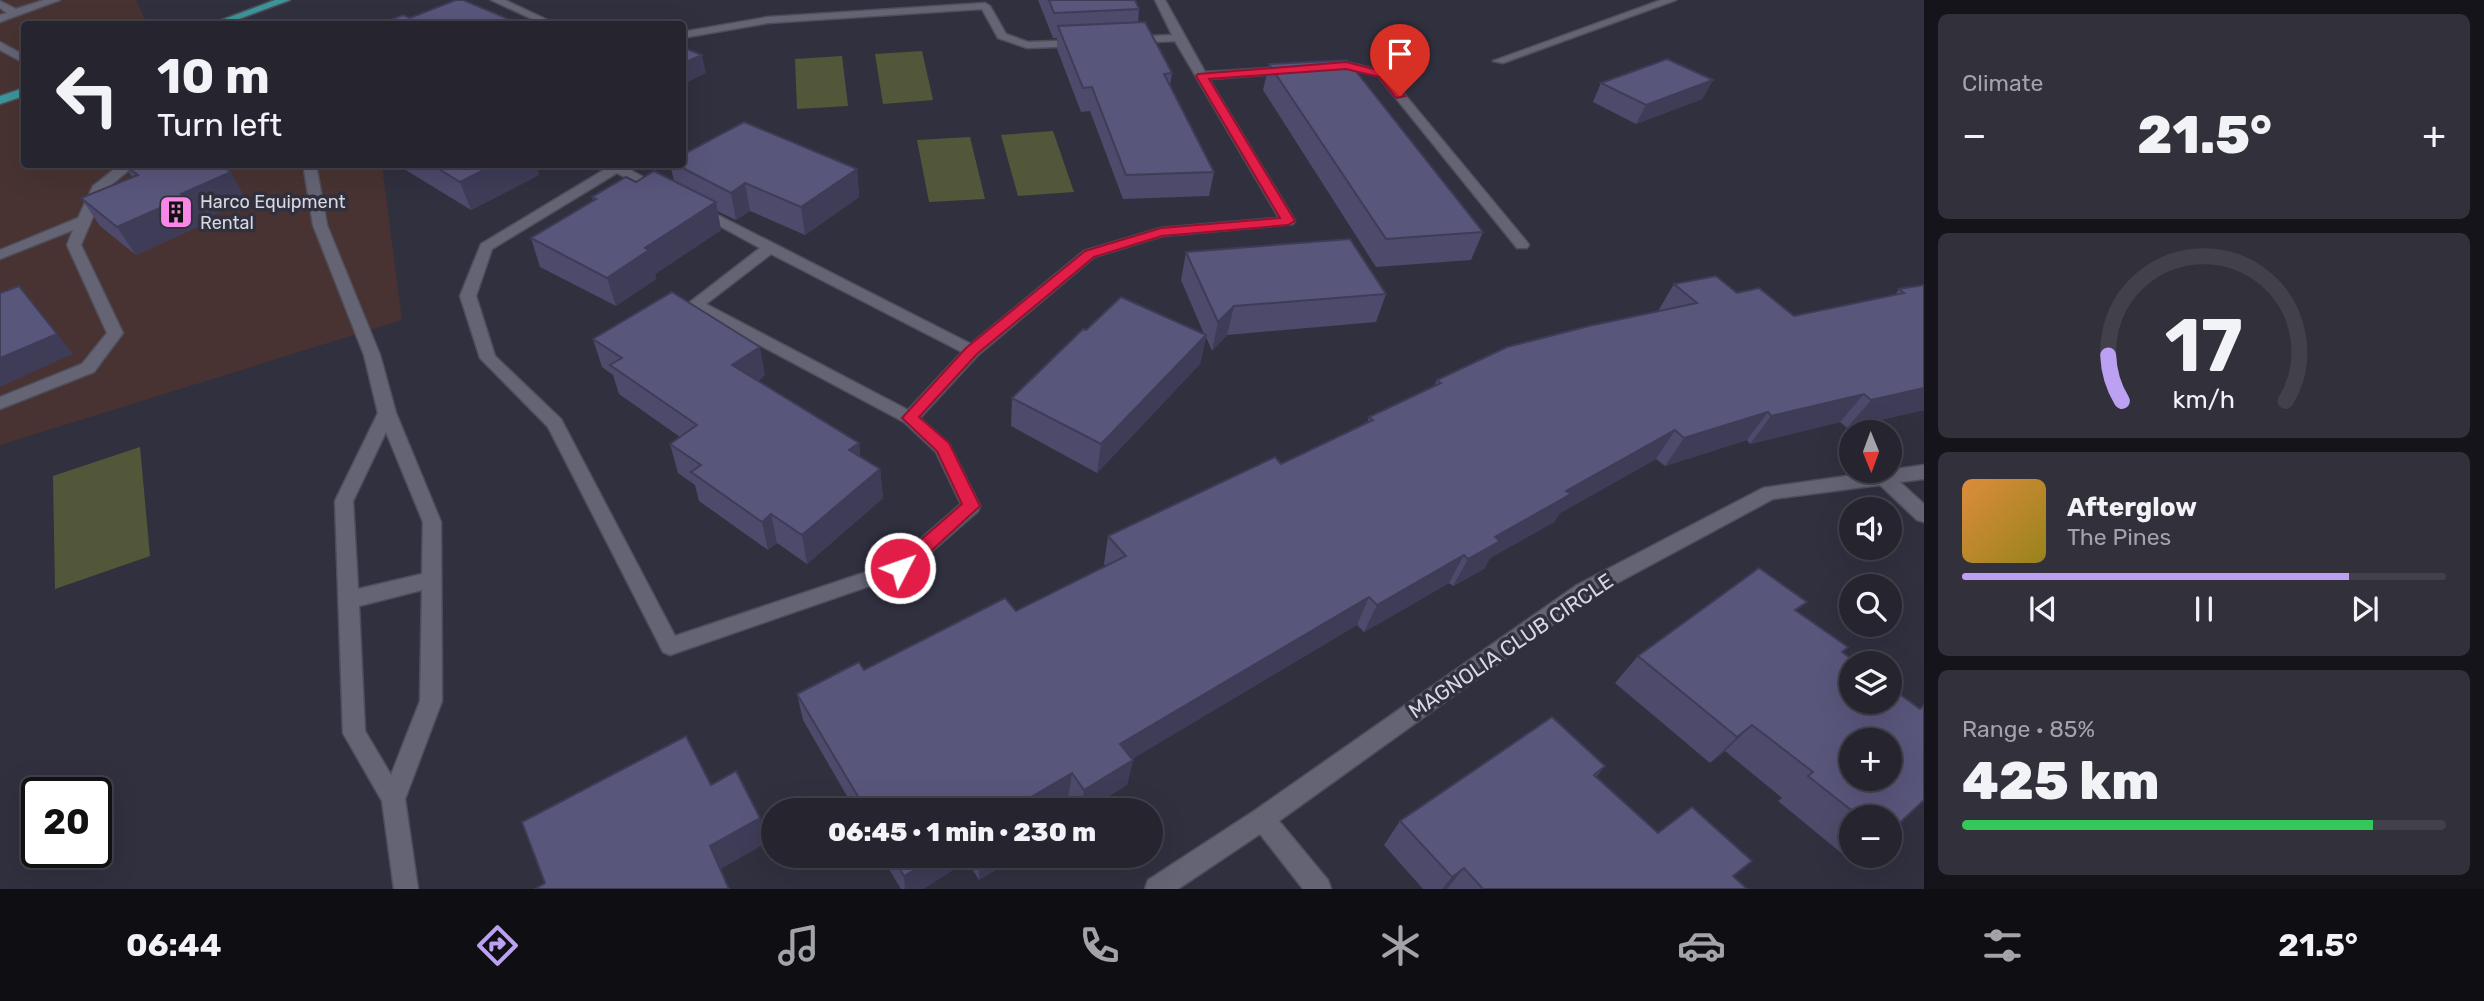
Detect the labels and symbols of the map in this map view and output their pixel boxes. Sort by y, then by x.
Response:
pin [1370,24,1430,96]
place label: Harco Equipment Rental [200,191,345,234]
building icon: Harco Equipment Rental [157,193,195,231]
north arrow [1839,420,1902,483]
position arrow [863,531,937,605]
street label: MAGNOLIA CLUB CIRCLE [1404,568,1618,723]
speed limit sign: 20 [21,777,112,868]

